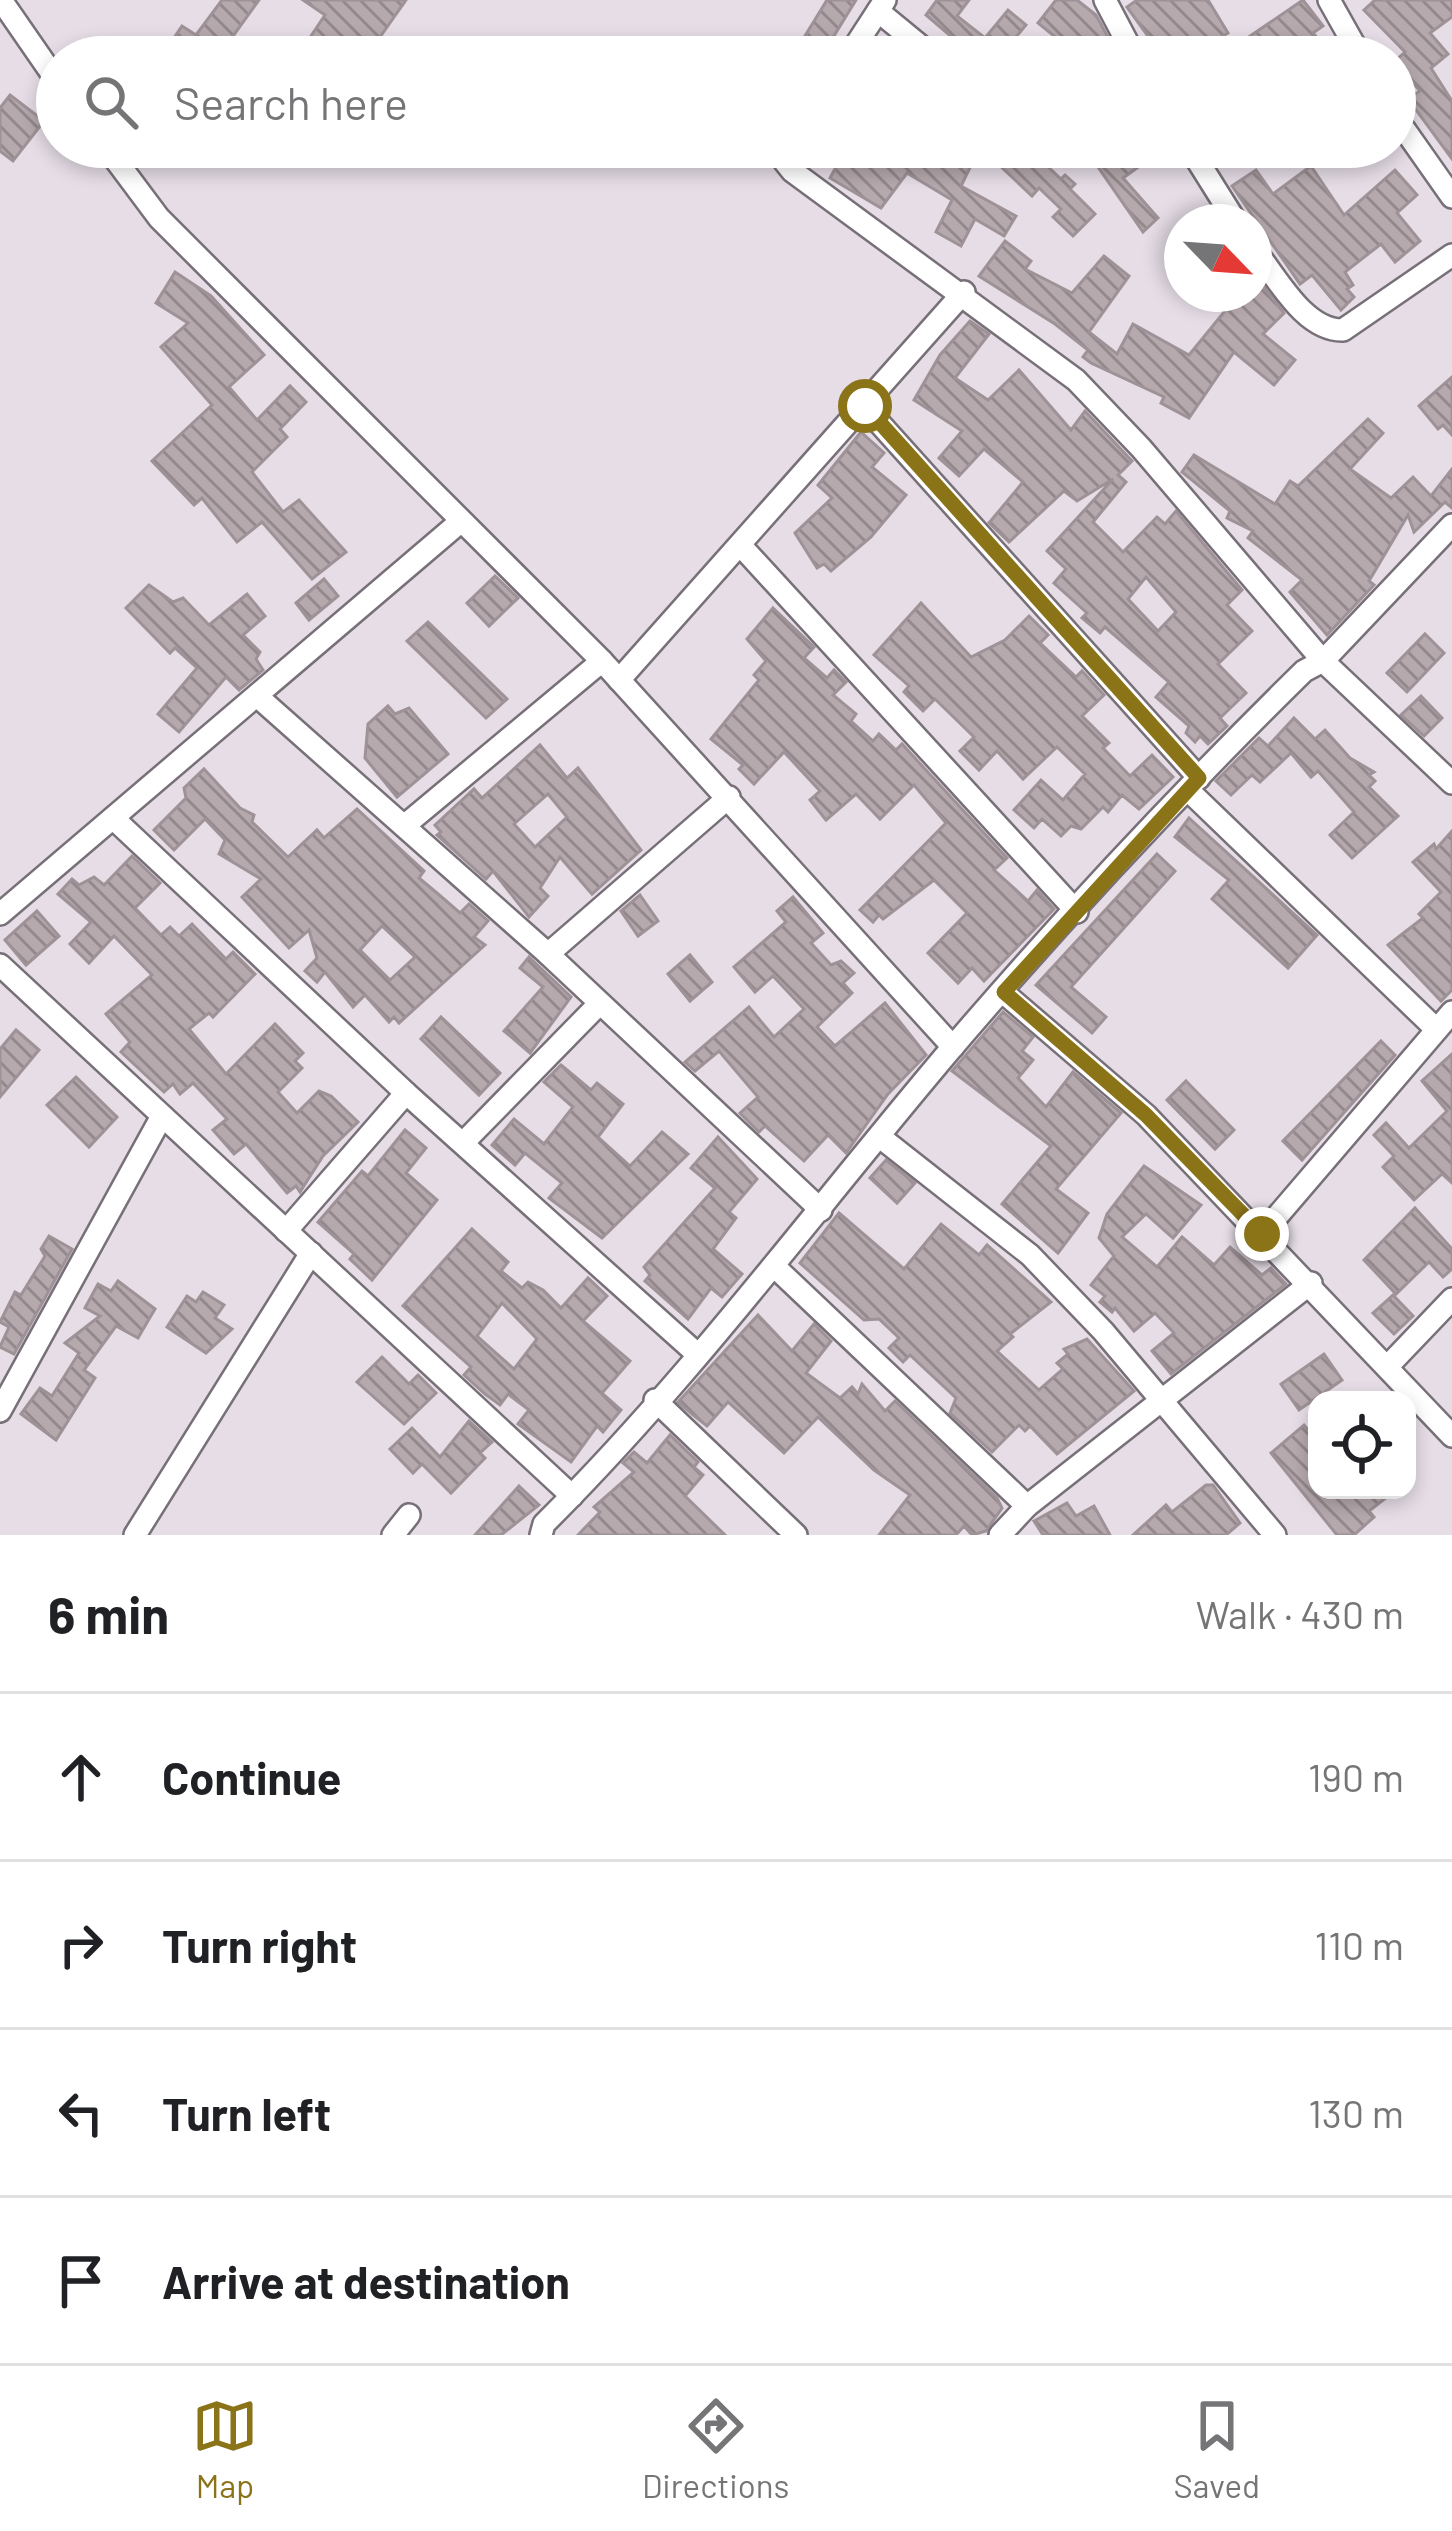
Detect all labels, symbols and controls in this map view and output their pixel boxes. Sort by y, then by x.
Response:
search box [36,36,1416,168]
icon: search [78,69,144,135]
text: Search here [174,75,408,129]
north arrow [1164,204,1272,312]
route start [838,379,892,433]
route end [1235,1207,1289,1261]
map controls [1308,1391,1416,1499]
button: locate [1308,1391,1416,1499]
text: 6 min [48,1583,169,1644]
text: Walk · 430 m [1196,1590,1404,1637]
icon: ahead [48,1744,114,1810]
text: Continue [162,1750,341,1804]
text: 190 m [1308,1753,1404,1800]
icon: right [48,1912,114,1978]
text: Turn right [162,1918,357,1972]
text: 110 m [1314,1921,1404,1968]
icon: left [48,2080,114,2146]
text: Turn left [162,2086,331,2140]
text: 130 m [1308,2089,1404,2136]
icon: arrive [48,2248,114,2314]
text: Arrive at destination [162,2254,570,2308]
tab: Map [192,2393,258,2505]
tab: Directions [642,2393,789,2505]
tab: Saved [1173,2393,1260,2505]

